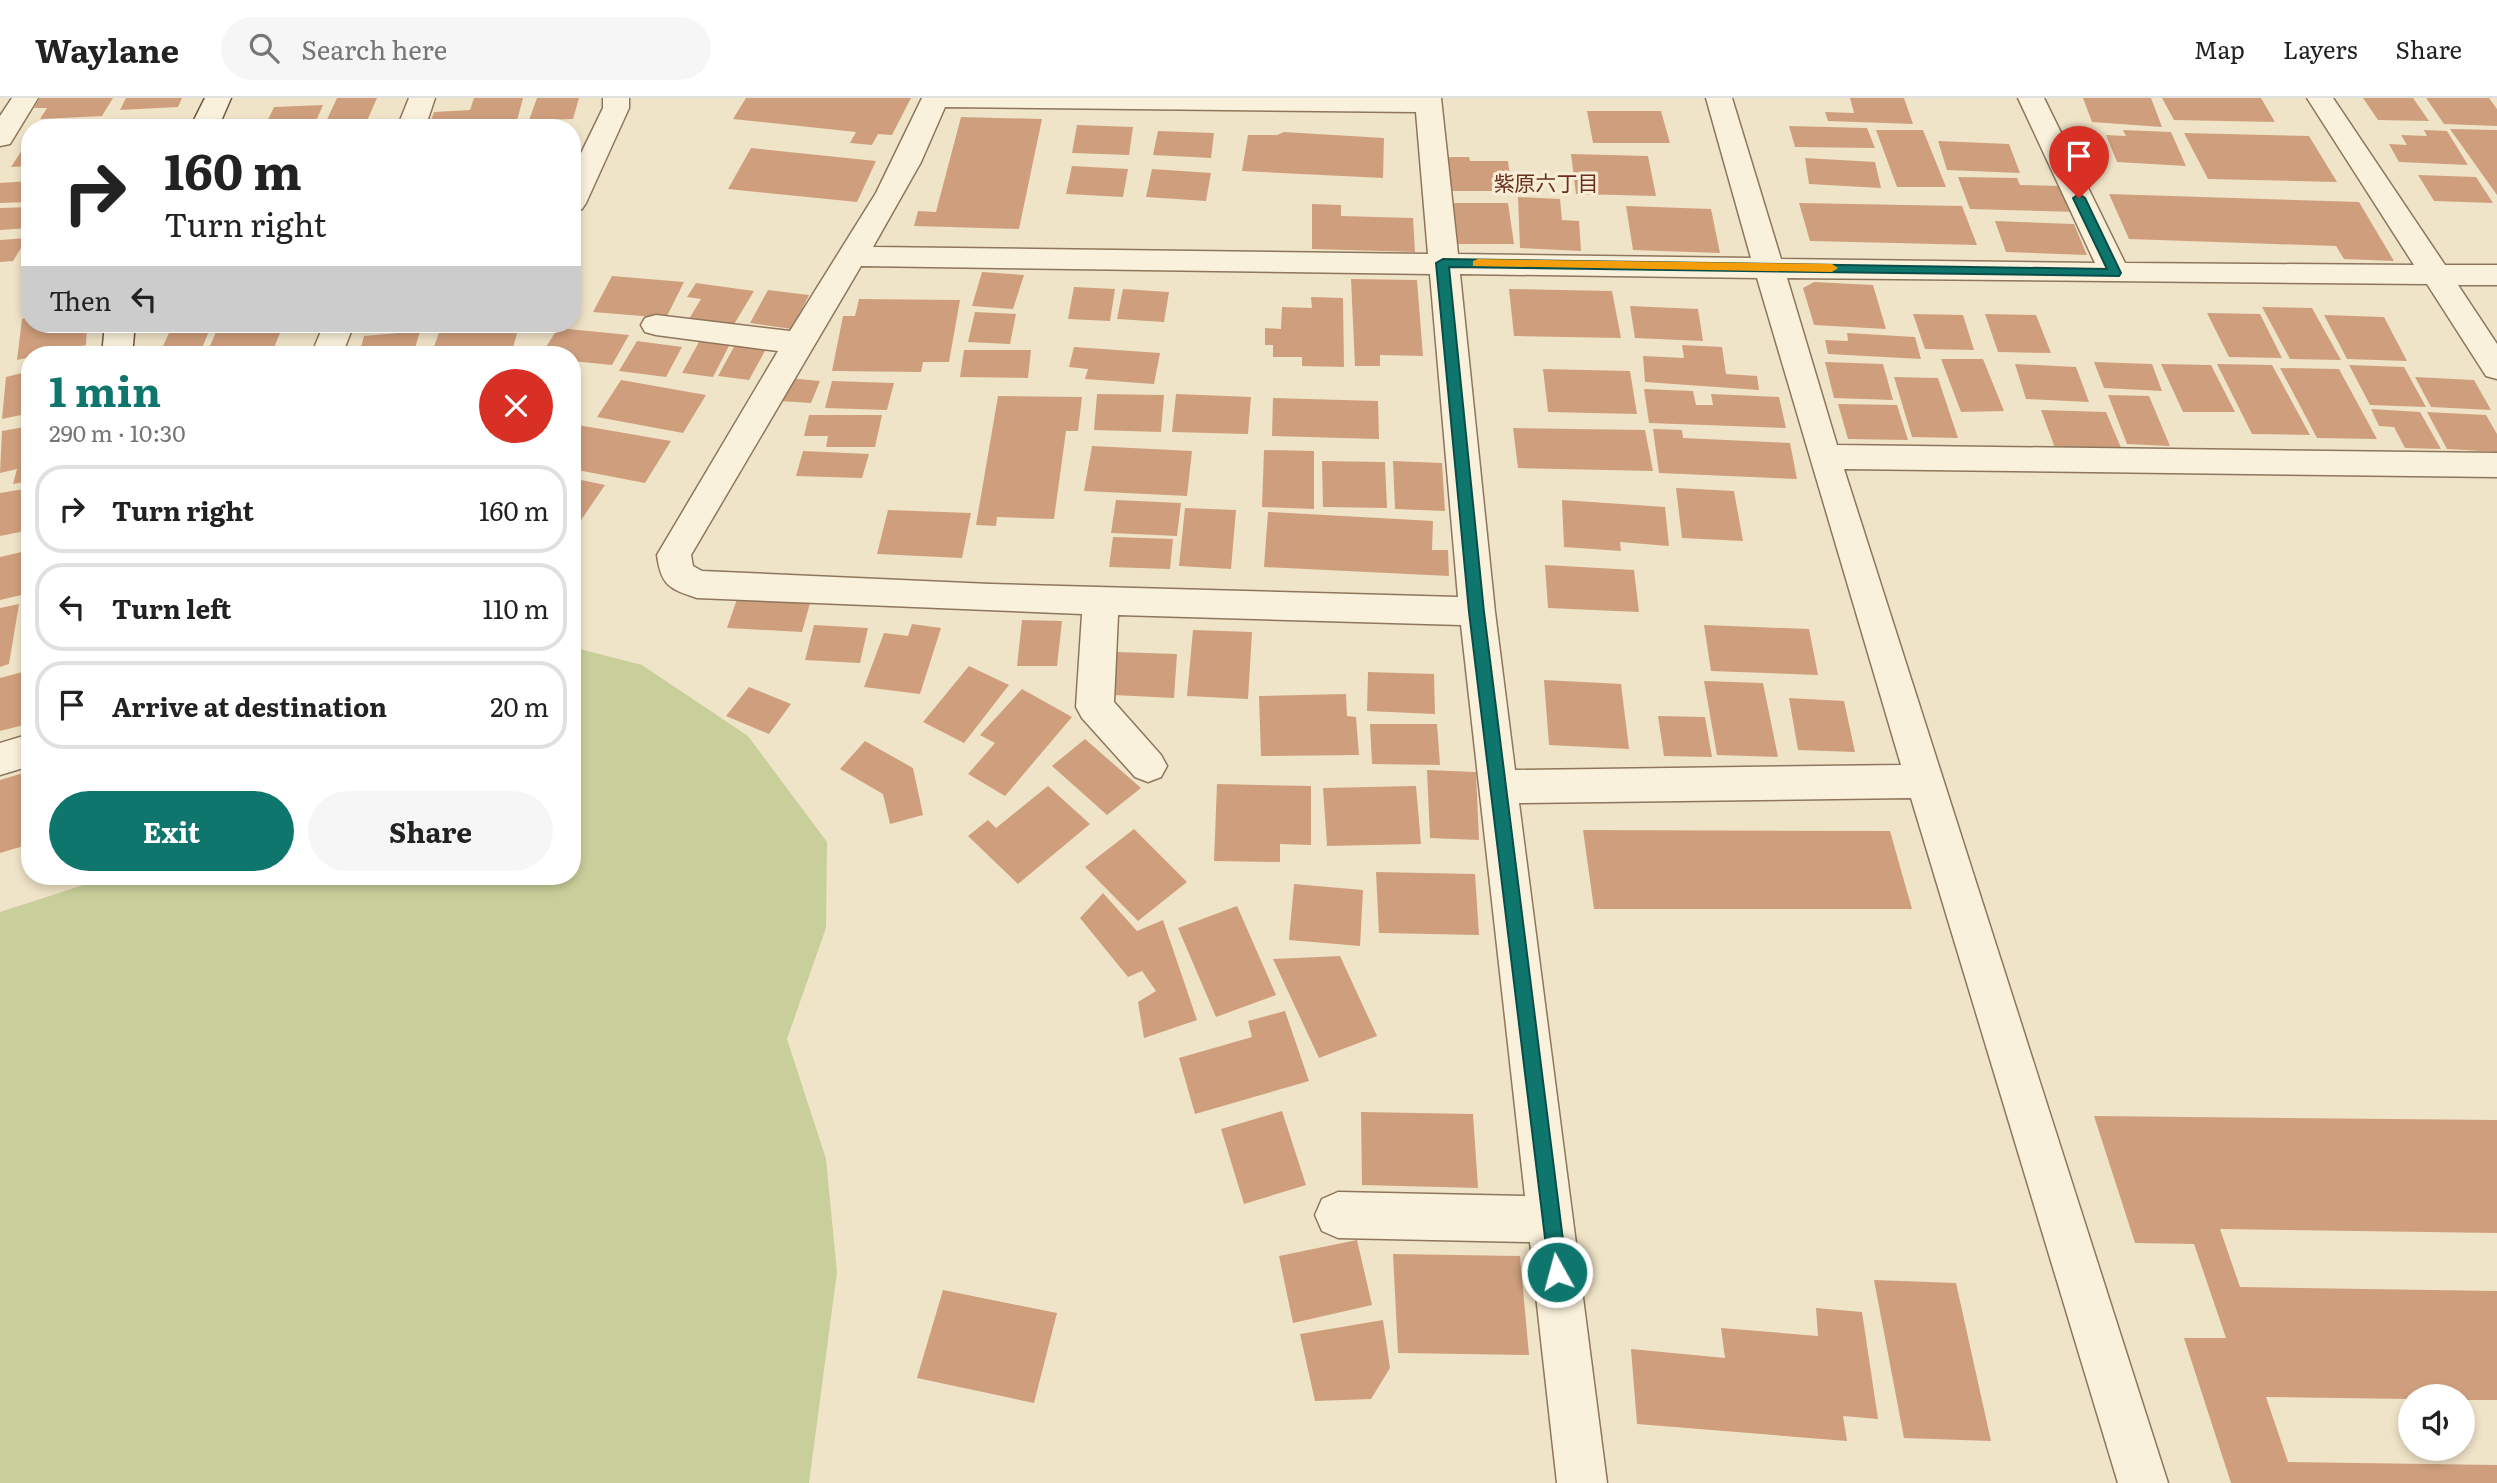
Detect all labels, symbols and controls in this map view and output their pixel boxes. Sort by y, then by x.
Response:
search box [221,17,711,80]
text: Waylane [35,24,179,73]
icon: search [245,29,283,67]
text: Search here [301,29,447,68]
text: Map [2194,31,2245,66]
text: Layers [2283,31,2357,66]
text: Share [2395,31,2462,66]
pin [2049,126,2109,198]
text: 160 m [164,132,302,205]
icon: arrive [2060,137,2098,175]
icon: right [49,147,140,238]
district label: 紫原六丁目 [1494,166,1599,197]
text: Turn right [164,199,326,247]
text: Then [49,280,111,319]
icon: left [125,280,163,318]
text: 1 min [49,358,161,420]
button: close [479,369,553,443]
text: 290 m · 10:30 [49,415,186,449]
icon: right [53,490,91,528]
text: Turn right [112,490,254,529]
text: 160 m [479,490,549,529]
icon: left [53,588,91,626]
text: Turn left [112,588,231,627]
text: 110 m [482,588,549,627]
icon: arrive [53,686,91,724]
text: Arrive at destination [112,686,387,725]
text: 20 m [490,686,549,725]
button: Exit [49,791,294,871]
button: Share [308,791,553,871]
position arrow [1520,1235,1594,1309]
map controls [2398,1384,2475,1461]
button: sound [2398,1384,2475,1461]

